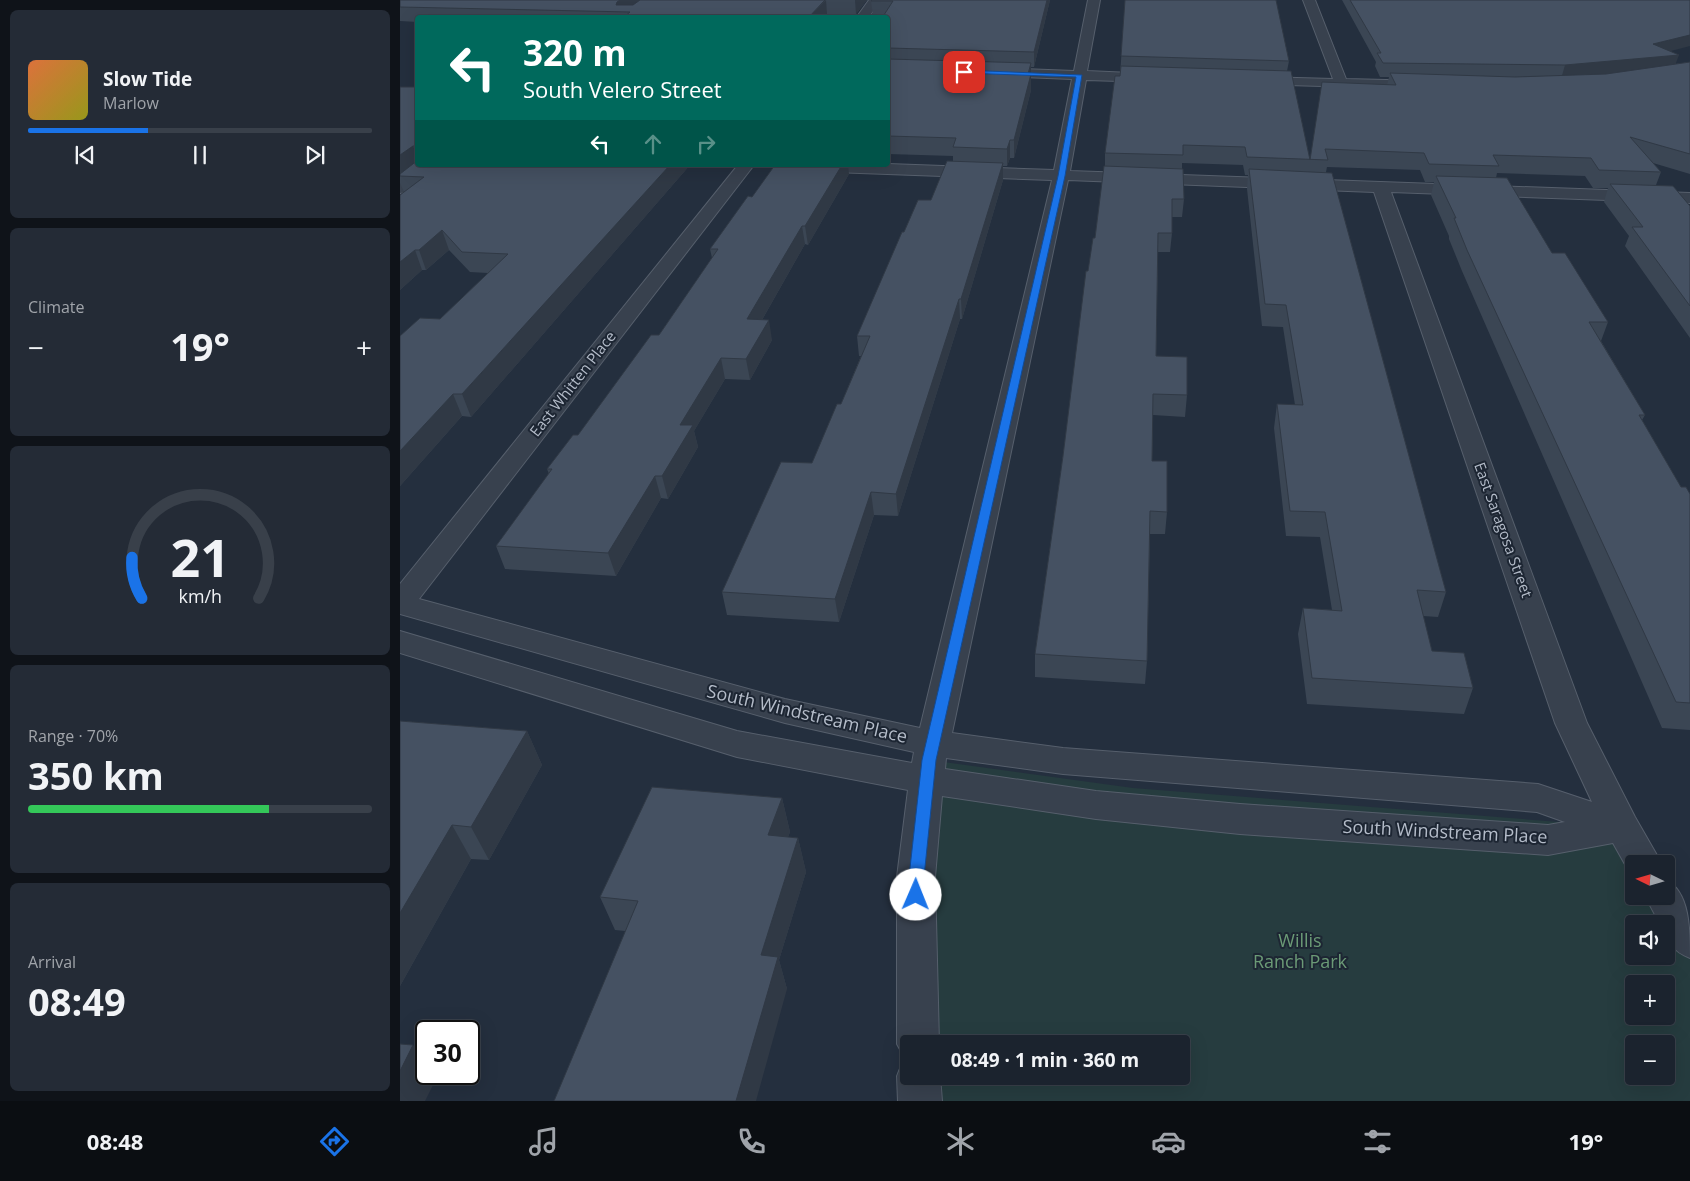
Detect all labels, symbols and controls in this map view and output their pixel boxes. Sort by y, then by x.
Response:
text: 320 m [523,29,627,76]
icon: left [440,35,505,100]
pin [943,51,985,93]
icon: arrive [950,58,978,86]
text: Slow Tide [103,66,192,92]
text: South Velero Street [523,74,722,104]
text: Marlow [103,92,159,114]
icon: left [586,130,614,158]
icon: ahead [639,130,667,158]
icon: right [692,130,720,158]
icon: previous [71,141,99,169]
icon: pause [186,141,214,169]
icon: next [301,141,329,169]
text: Climate [28,296,85,318]
text: 19° [170,320,230,372]
street label: East Whitten Place [525,326,620,440]
text: − [28,328,44,366]
text: + [356,328,372,366]
street label: East Saragosa Street [1470,459,1538,600]
text: 21 [170,521,230,592]
text: km/h [178,584,222,608]
street label: South Windstream Place [705,678,910,748]
text: Range · 70% [28,725,118,747]
text: 350 km [28,749,164,801]
street label: South Windstream Place [1342,814,1548,848]
north arrow [1625,855,1675,905]
map controls [1625,855,1675,1085]
position arrow [889,868,941,920]
button: sound [1625,915,1675,965]
park label: Willis Ranch Park [1253,928,1348,973]
text: Arrival [28,951,76,973]
text: 08:49 [28,975,126,1027]
button: + [1625,975,1675,1025]
speed limit sign: 30 [415,1020,480,1085]
button: − [1625,1035,1675,1085]
text: 08:49 · 1 min · 360 m [951,1047,1139,1073]
icon: directions [317,1124,352,1159]
icon: music [526,1124,561,1159]
icon: phone [734,1124,769,1159]
icon: climate [943,1124,978,1159]
icon: car [1151,1124,1186,1159]
icon: filters [1360,1124,1395,1159]
text: 08:48 [87,1126,143,1156]
text: 19° [1569,1126,1603,1156]

